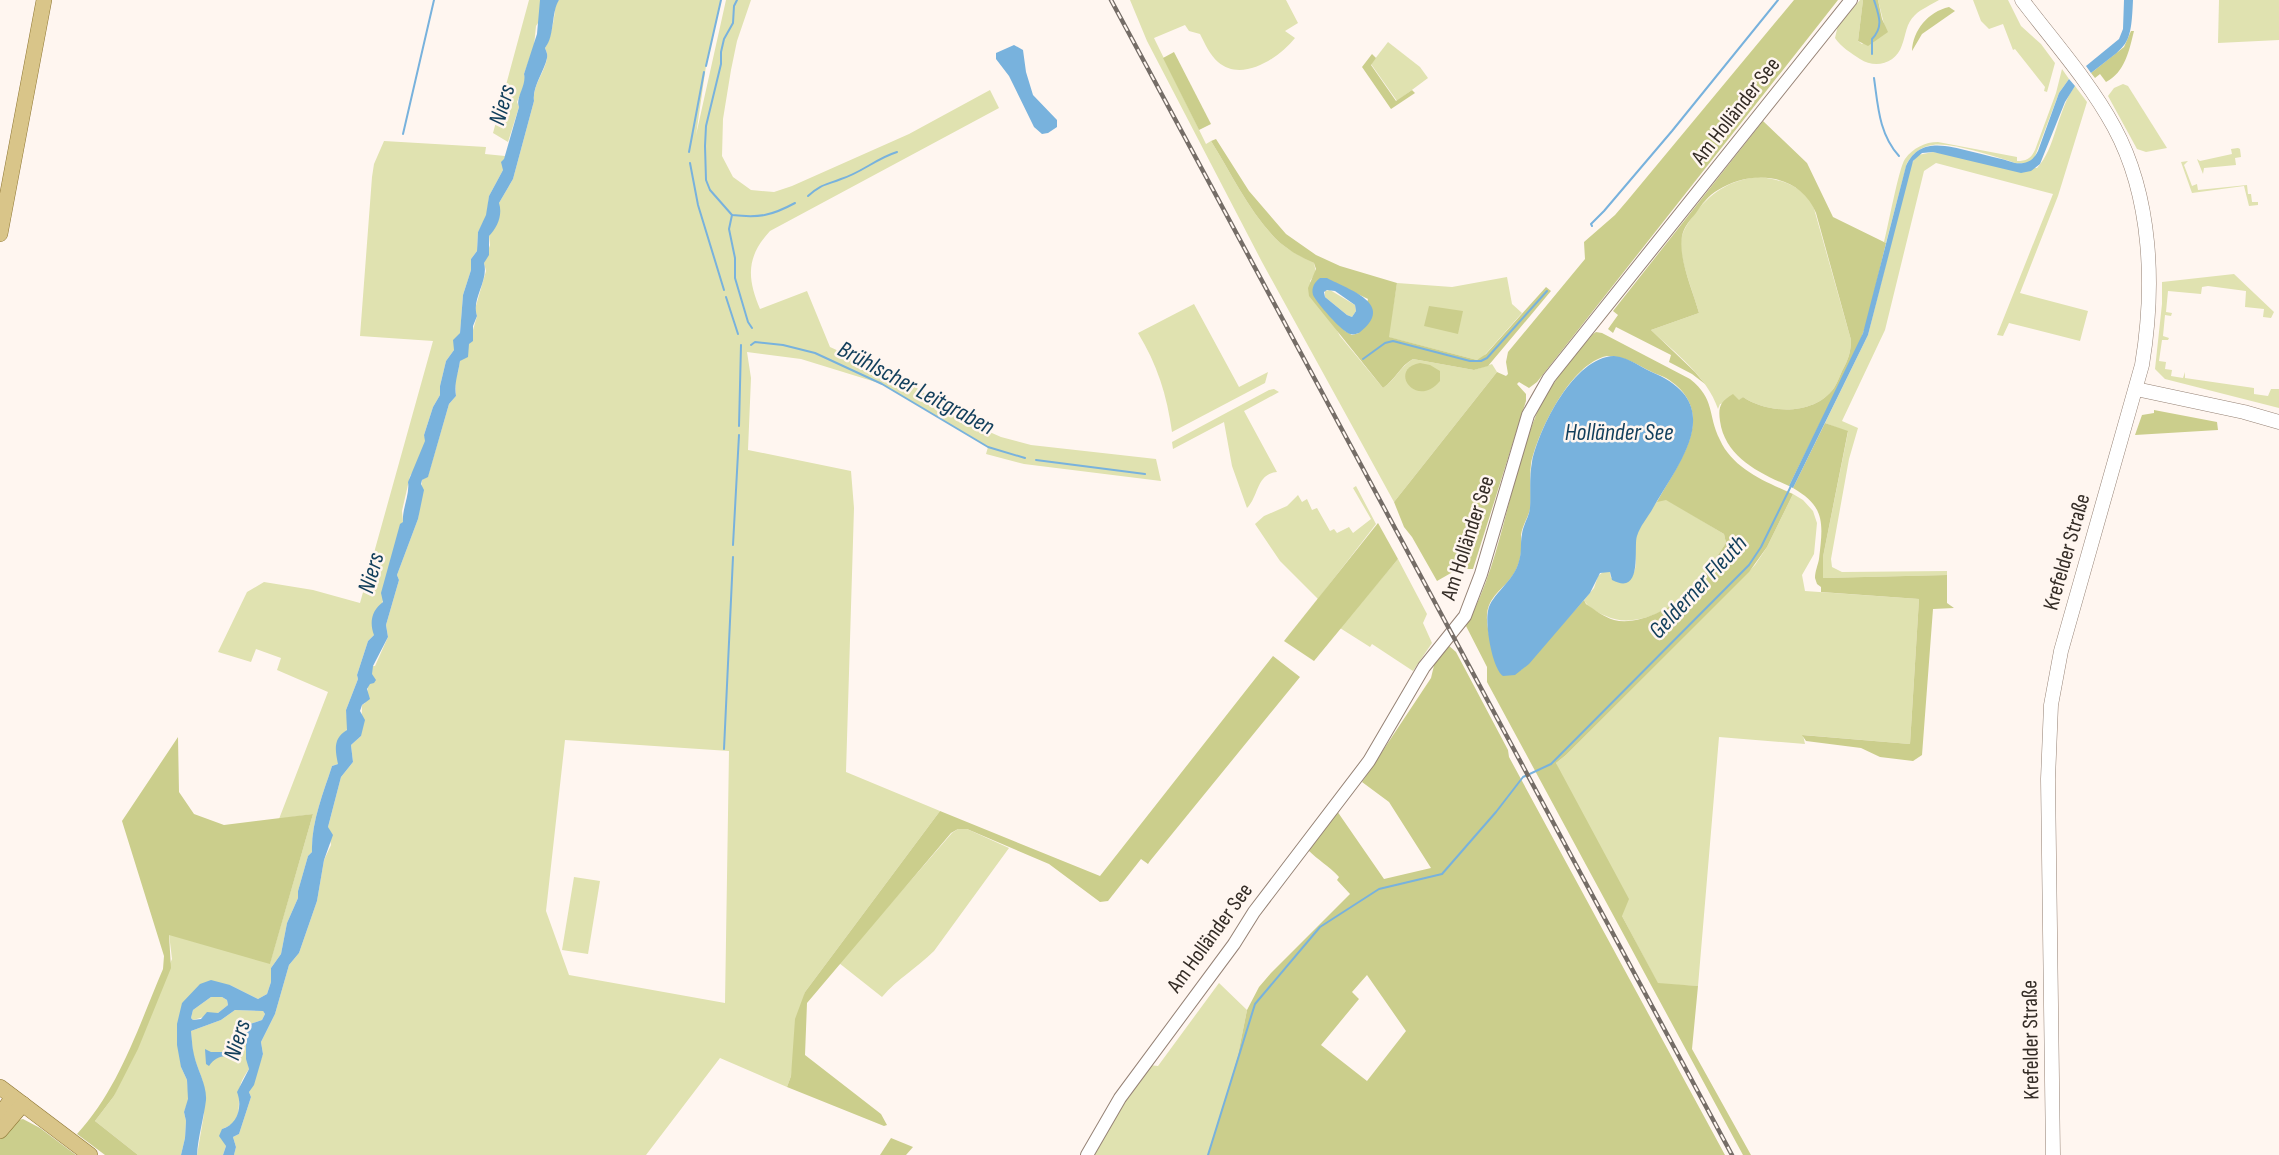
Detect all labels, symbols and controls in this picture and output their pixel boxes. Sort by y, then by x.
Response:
street label: Am Holländer See [1685,52,1786,171]
water label: Niers [482,81,522,129]
water label: Brühlscher Leitgraben [833,334,999,442]
water label: Holländer See [1565,418,1673,447]
street label: Am Holländer See [1435,473,1501,604]
street label: Krefelder Straße [2037,491,2097,613]
water label: Gelderner Fleuth [1643,529,1753,645]
water label: Niers [351,549,391,597]
street label: Am Holländer See [1161,878,1259,999]
street label: Krefelder Straße [2016,980,2046,1100]
water label: Niers [217,1016,257,1064]

